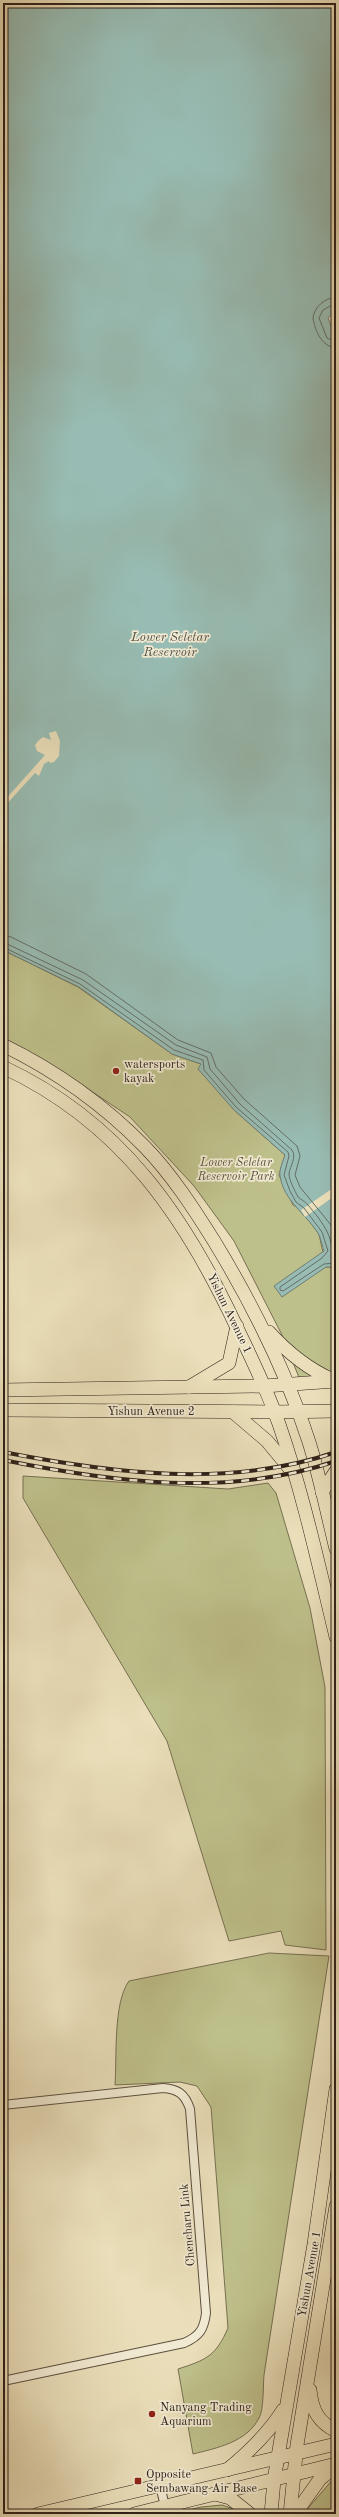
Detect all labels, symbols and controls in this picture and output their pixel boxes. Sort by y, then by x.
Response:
water label: Lower Seletar Reservoir [130,631,209,659]
place label: watersports kayak [124,1059,185,1085]
marker: watersports kayak [111,1066,121,1076]
park label: Lower Seletar Reservoir Park [196,1157,275,1183]
street label: Yishun Avenue 1 [205,1271,254,1355]
street label: Yishun Avenue 2 [107,1406,195,1418]
street label: Chencharu Link [178,2183,198,2267]
street label: Yishun Avenue 1 [296,2230,324,2318]
place label: Nanyang Trading Aquarium [160,2402,252,2428]
marker: Nanyang Trading Aquarium [147,2409,157,2419]
place label: Opposite Sembawang Air Base [146,2469,258,2495]
marker: Opposite Sembawang Air Base [133,2476,143,2486]

